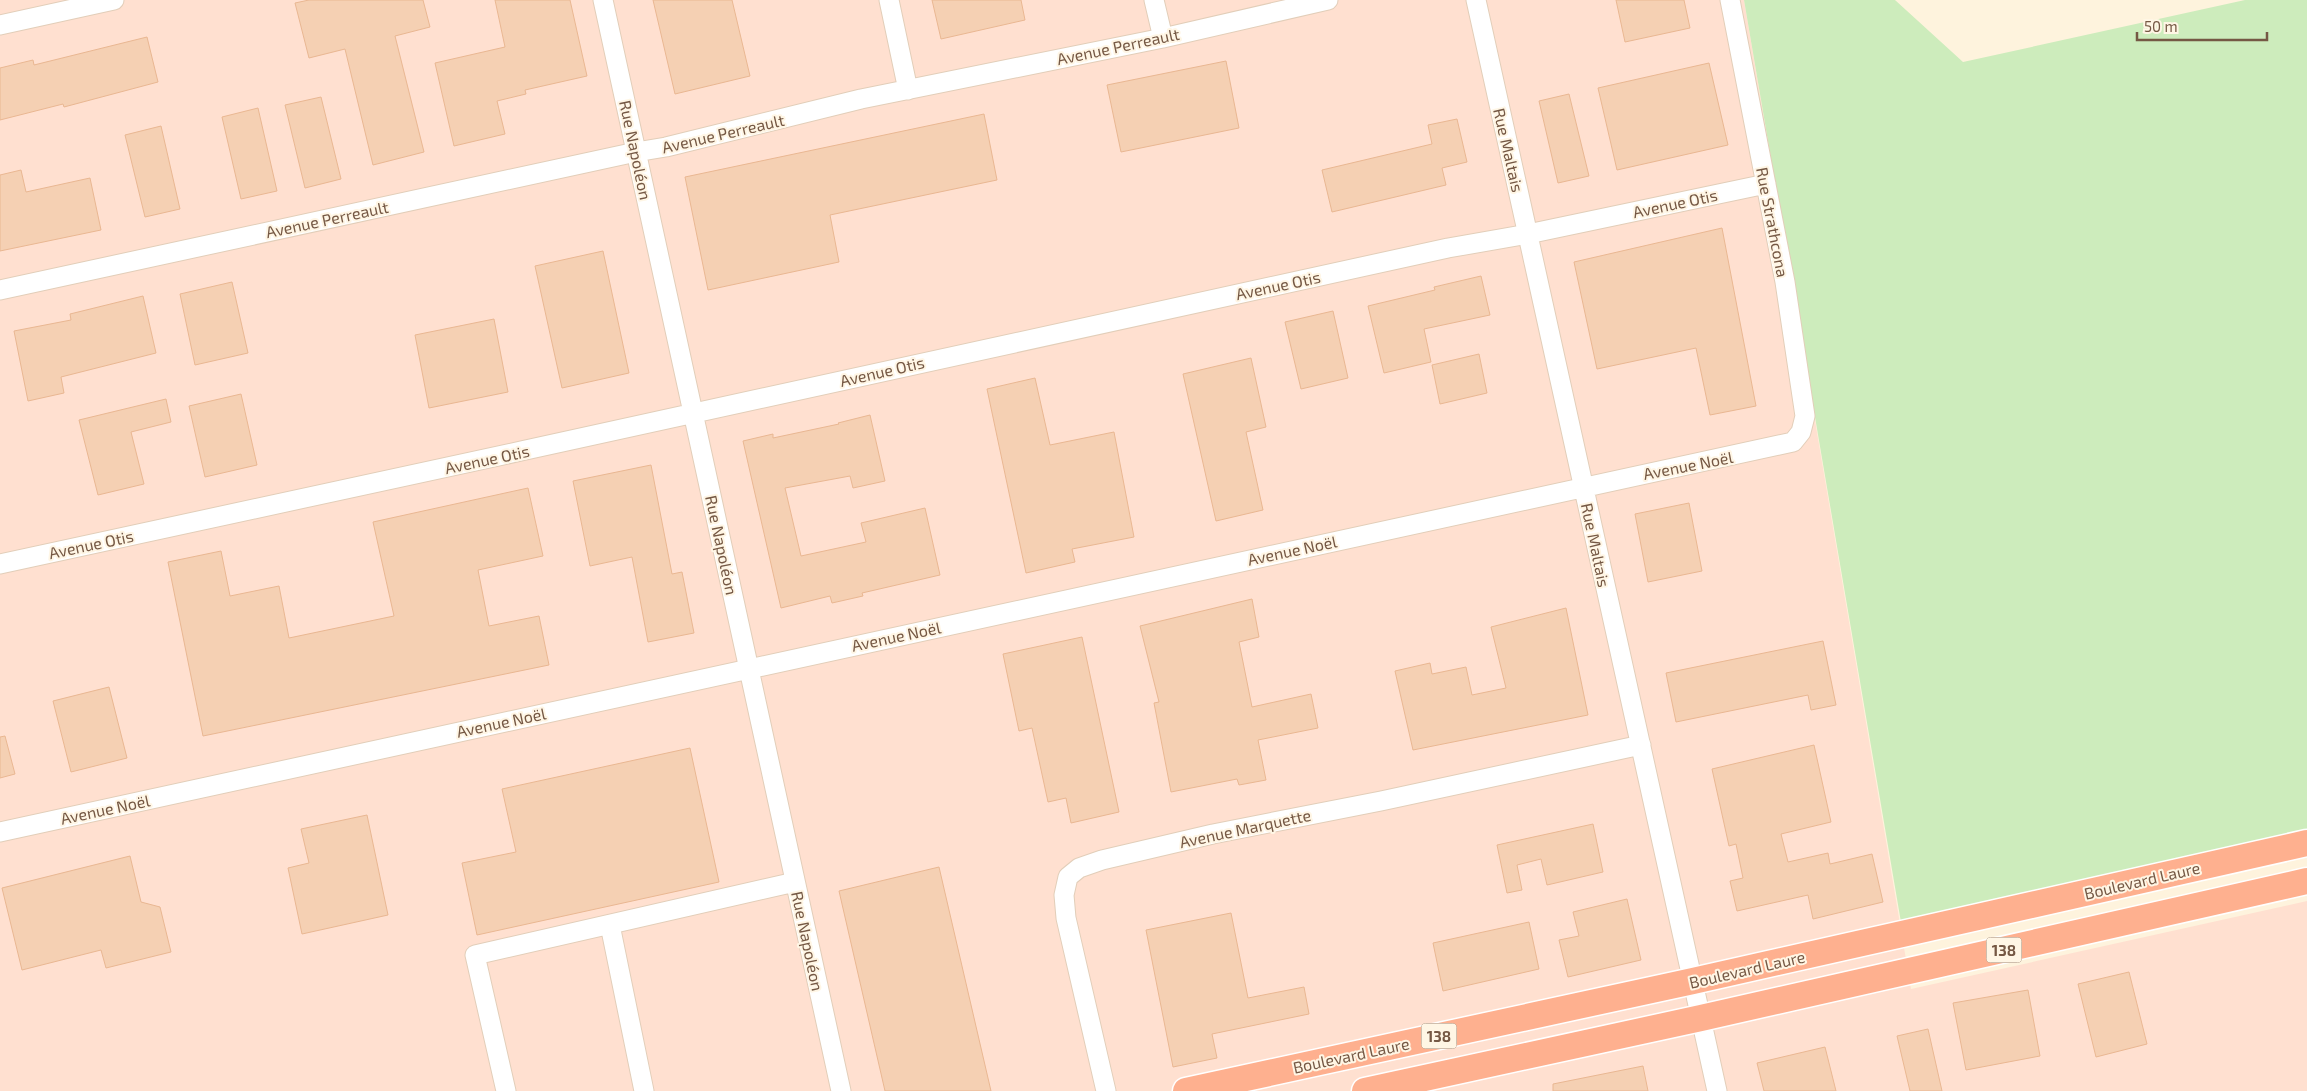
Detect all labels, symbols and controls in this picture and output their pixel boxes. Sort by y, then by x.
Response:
scale bar [2137,10,2267,42]
text: 50 m [2144,17,2178,35]
street label: Avenue Perreault [1055,24,1181,68]
street label: Rue Napoléon [616,98,656,202]
street label: Rue Maltais [1490,106,1528,194]
street label: Avenue Perreault [660,110,786,156]
street label: Rue Strathcona [1753,165,1793,279]
street label: Avenue Otis [1631,185,1719,221]
street label: Avenue Perreault [264,197,390,241]
street label: Avenue Otis [1234,267,1322,303]
street label: Avenue Otis [838,352,926,390]
street label: Avenue Otis [443,441,531,477]
street label: Avenue Noël [1642,447,1735,483]
street label: Rue Napoléon [702,493,742,597]
street label: Rue Maltais [1578,501,1614,589]
street label: Avenue Otis [47,526,135,562]
street label: Avenue Noël [1246,531,1339,569]
street label: Avenue Noël [850,617,943,655]
street label: Avenue Noël [455,703,548,741]
street label: Avenue Noël [59,790,152,828]
street label: Avenue Marquette [1178,805,1312,851]
street label: Boulevard Laure [2082,857,2202,903]
street label: Rue Napoléon [788,889,828,993]
road number: 138 [1986,938,2022,962]
street label: Boulevard Laure [1687,946,1807,992]
road number: 138 [1422,1024,1456,1048]
street label: Boulevard Laure [1291,1033,1411,1077]

